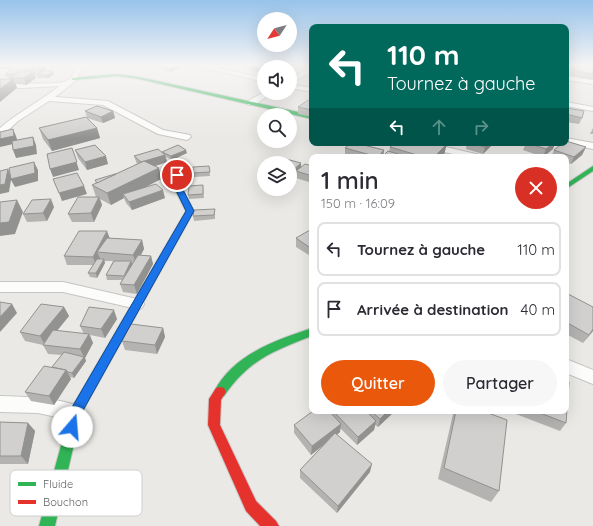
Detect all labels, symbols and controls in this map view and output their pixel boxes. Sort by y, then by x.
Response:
north arrow [257,12,297,52]
map controls [257,12,297,196]
text: 110 m [387,37,460,72]
icon: left [321,40,373,92]
button: sound [257,60,297,100]
text: Tournez à gauche [387,72,536,95]
button: search [257,108,297,148]
icon: left [386,116,408,138]
icon: ahead [428,116,450,138]
icon: right [470,116,492,138]
button: layers [257,156,297,196]
pin [160,158,194,192]
icon: arrive [166,164,188,186]
text: 1 min [321,165,379,195]
button: close [515,167,557,209]
text: 150 m · 16:09 [321,195,395,211]
icon: left [323,238,345,260]
text: Tournez à gauche [357,240,485,259]
text: 110 m [517,240,555,259]
icon: arrive [323,298,345,320]
text: Arrivée à destination [357,300,509,319]
text: 40 m [521,300,555,319]
button: Quitter [321,360,435,406]
button: Partager [443,360,557,406]
position arrow [51,406,93,448]
legend [10,470,142,516]
text: Fluide [43,477,73,491]
text: Bouchon [43,495,88,509]

